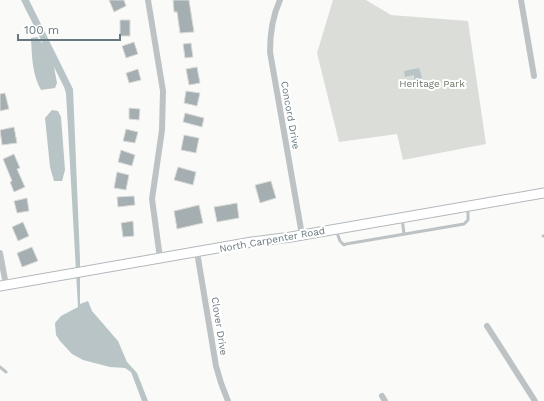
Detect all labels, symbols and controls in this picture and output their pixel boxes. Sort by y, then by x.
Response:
scale bar [18,16,120,42]
text: 100 m [24,23,59,37]
park label: Heritage Park [399,78,465,89]
street label: Concord Drive [279,80,302,150]
street label: North Carpenter Road [218,225,326,254]
street label: Clover Drive [209,296,230,356]

